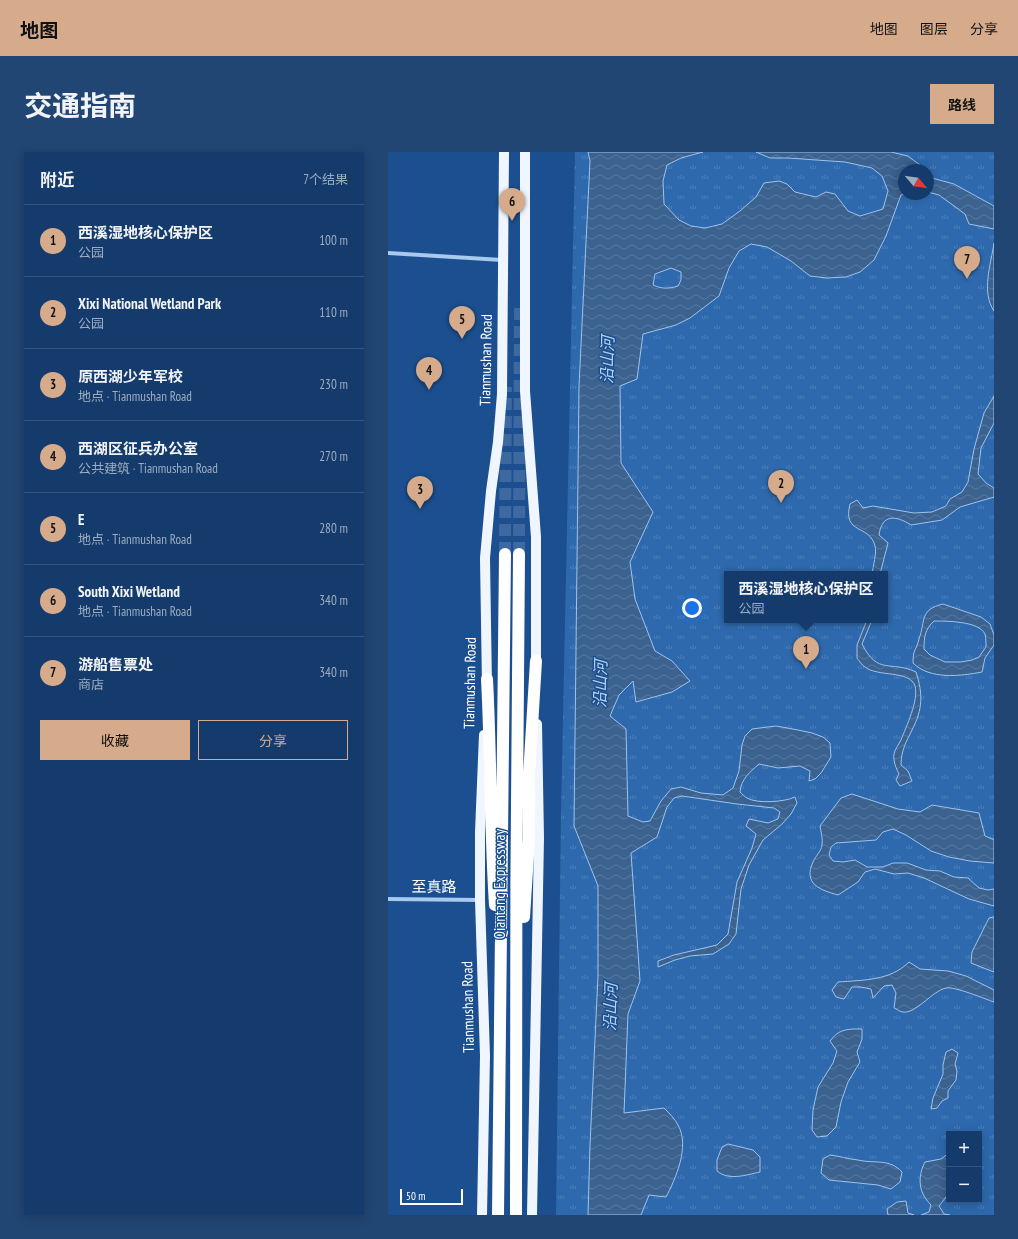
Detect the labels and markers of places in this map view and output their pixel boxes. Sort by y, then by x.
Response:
pin: 6 [499,188,525,221]
pin: 7 [954,246,980,279]
pin: 5 [449,306,475,339]
pin: 4 [416,357,442,390]
pin: 2 [768,470,794,503]
pin: 3 [407,476,433,509]
pin: 1 [793,636,819,669]

